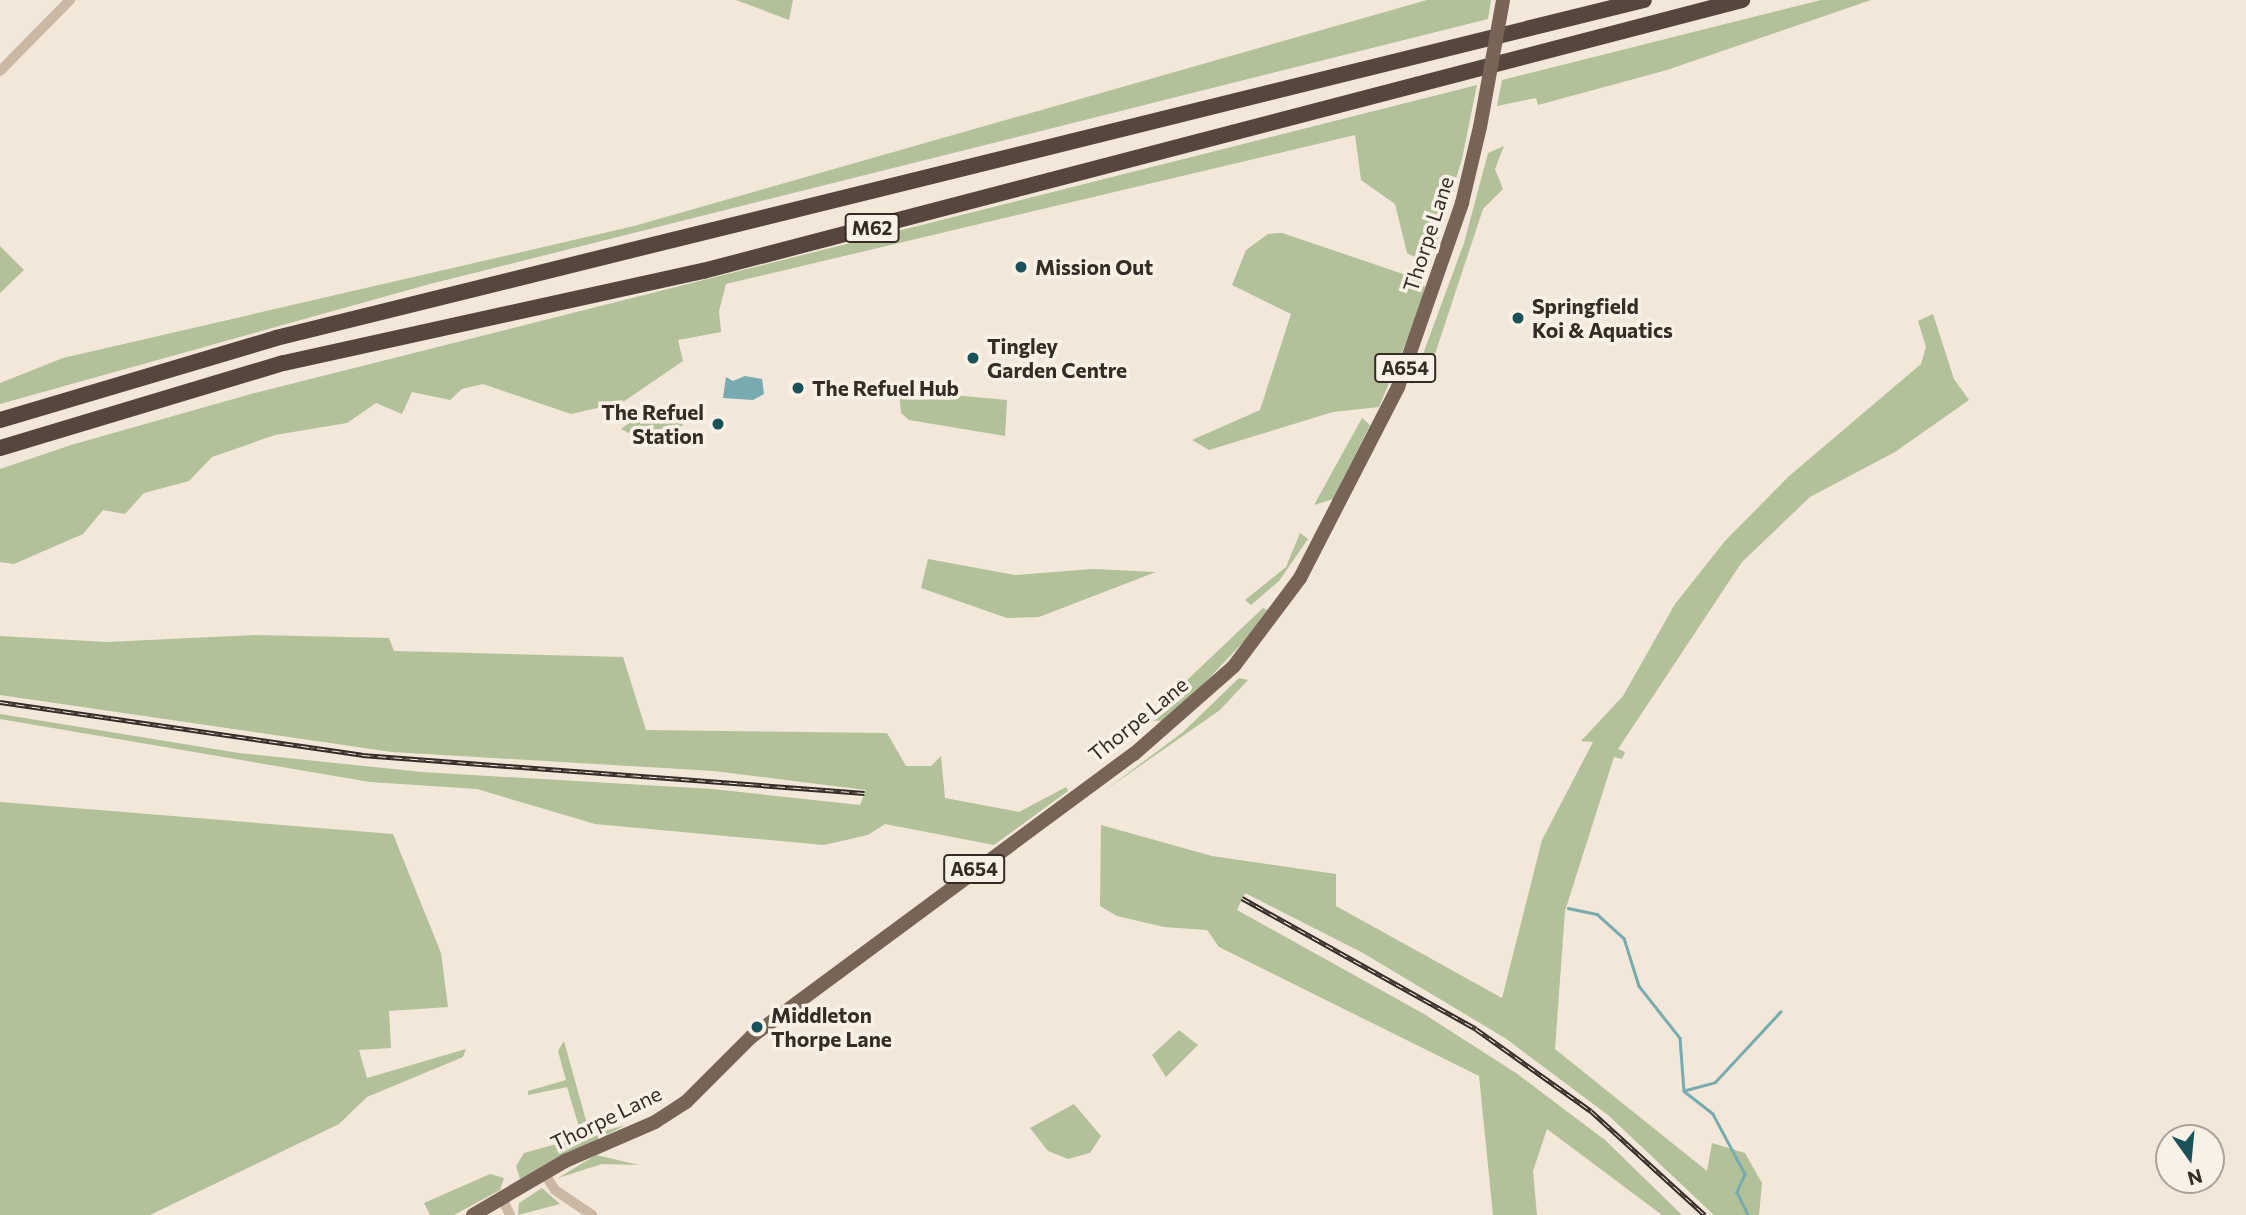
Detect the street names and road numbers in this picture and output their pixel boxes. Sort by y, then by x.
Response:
street label: Thorpe Lane [1397,173,1459,295]
road number: M62 [844,212,900,244]
road number: A654 [1374,352,1436,384]
street label: Thorpe Lane [1083,671,1193,767]
road number: A654 [942,854,1006,884]
street label: Thorpe Lane [547,1080,665,1156]

